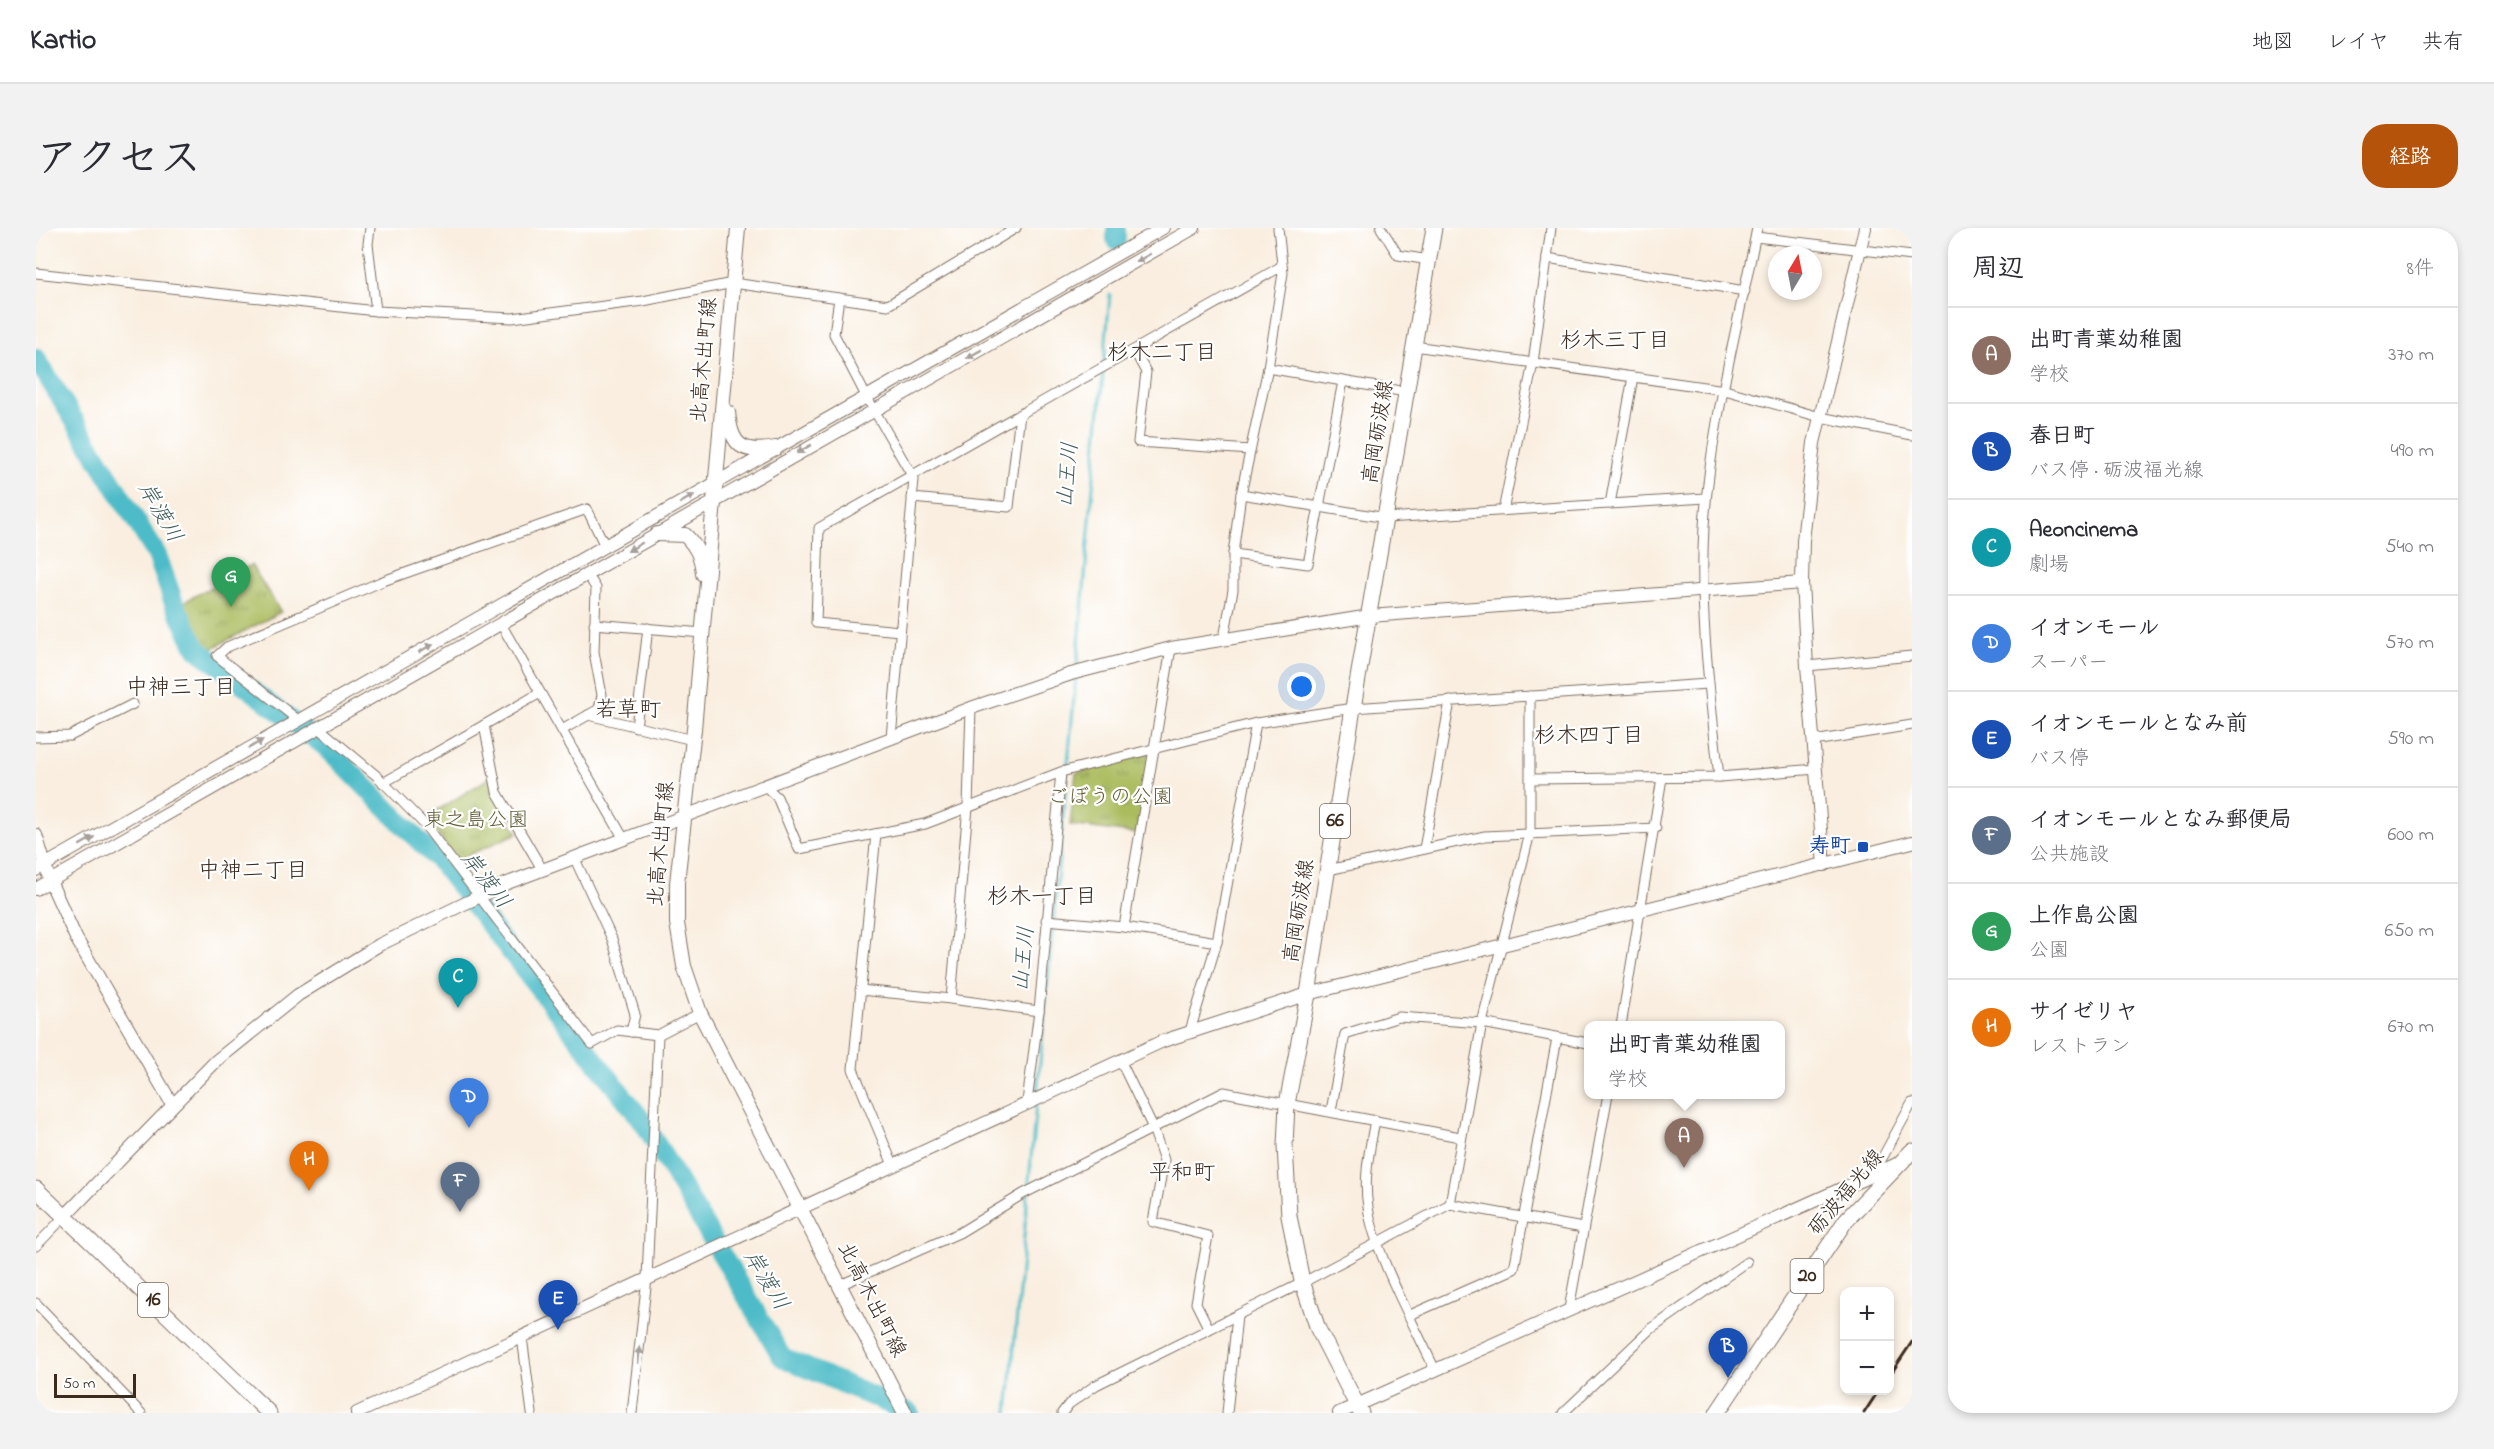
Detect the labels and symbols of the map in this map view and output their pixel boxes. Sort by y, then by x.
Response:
north arrow [1768,246,1822,300]
one-way arrow [1135,252,1151,263]
street label: 北高木出町線 [685,296,725,424]
district label: 杉木三丁目 [1560,326,1670,358]
district label: 杉木二丁目 [1107,338,1217,370]
one-way arrow [965,349,982,359]
street label: 高岡砺波線 [1356,378,1402,486]
water label: 山王川 [1050,441,1088,509]
one-way arrow [796,444,812,455]
water label: 岸渡川 [129,476,189,550]
one-way arrow [678,495,695,505]
one-way arrow [626,542,643,552]
pin: G [212,558,250,607]
one-way arrow [418,643,435,653]
your location [1287,672,1316,701]
district label: 中神三丁目 [126,673,236,705]
district label: 若草町 [595,695,661,727]
district label: 杉木四丁目 [1534,721,1644,753]
one-way arrow [248,739,265,749]
street label: 北高木出町線 [642,780,682,908]
park label: ごぼうの公園 [1047,783,1173,813]
road number: 66 [1320,804,1350,838]
park label: 東之島公園 [424,806,529,836]
place label: 寿町 [1809,832,1851,862]
one-way arrow [79,835,95,846]
marker: 寿町 [1856,840,1870,854]
water label: 岸渡川 [452,845,518,917]
district label: 中神二丁目 [198,856,308,888]
street label: 高岡砺波線 [1277,857,1323,965]
district label: 杉木一丁目 [987,882,1097,914]
water label: 山王川 [1006,925,1044,993]
pin: C [438,958,478,1008]
pin: D [450,1078,488,1128]
pin: A [1664,1118,1704,1168]
pin: H [290,1142,328,1191]
street label: 砺波福光線 [1802,1143,1892,1243]
district label: 平和町 [1149,1158,1215,1190]
pin: F [440,1162,480,1212]
street label: 北高木出町線 [829,1237,913,1363]
water label: 岸渡川 [734,1244,796,1318]
road number: 20 [1790,1259,1824,1293]
pin: E [538,1280,578,1330]
road number: 16 [138,1283,168,1317]
pin: B [1708,1328,1748,1378]
one-way arrow [634,1345,643,1364]
scale bar [54,1371,136,1398]

